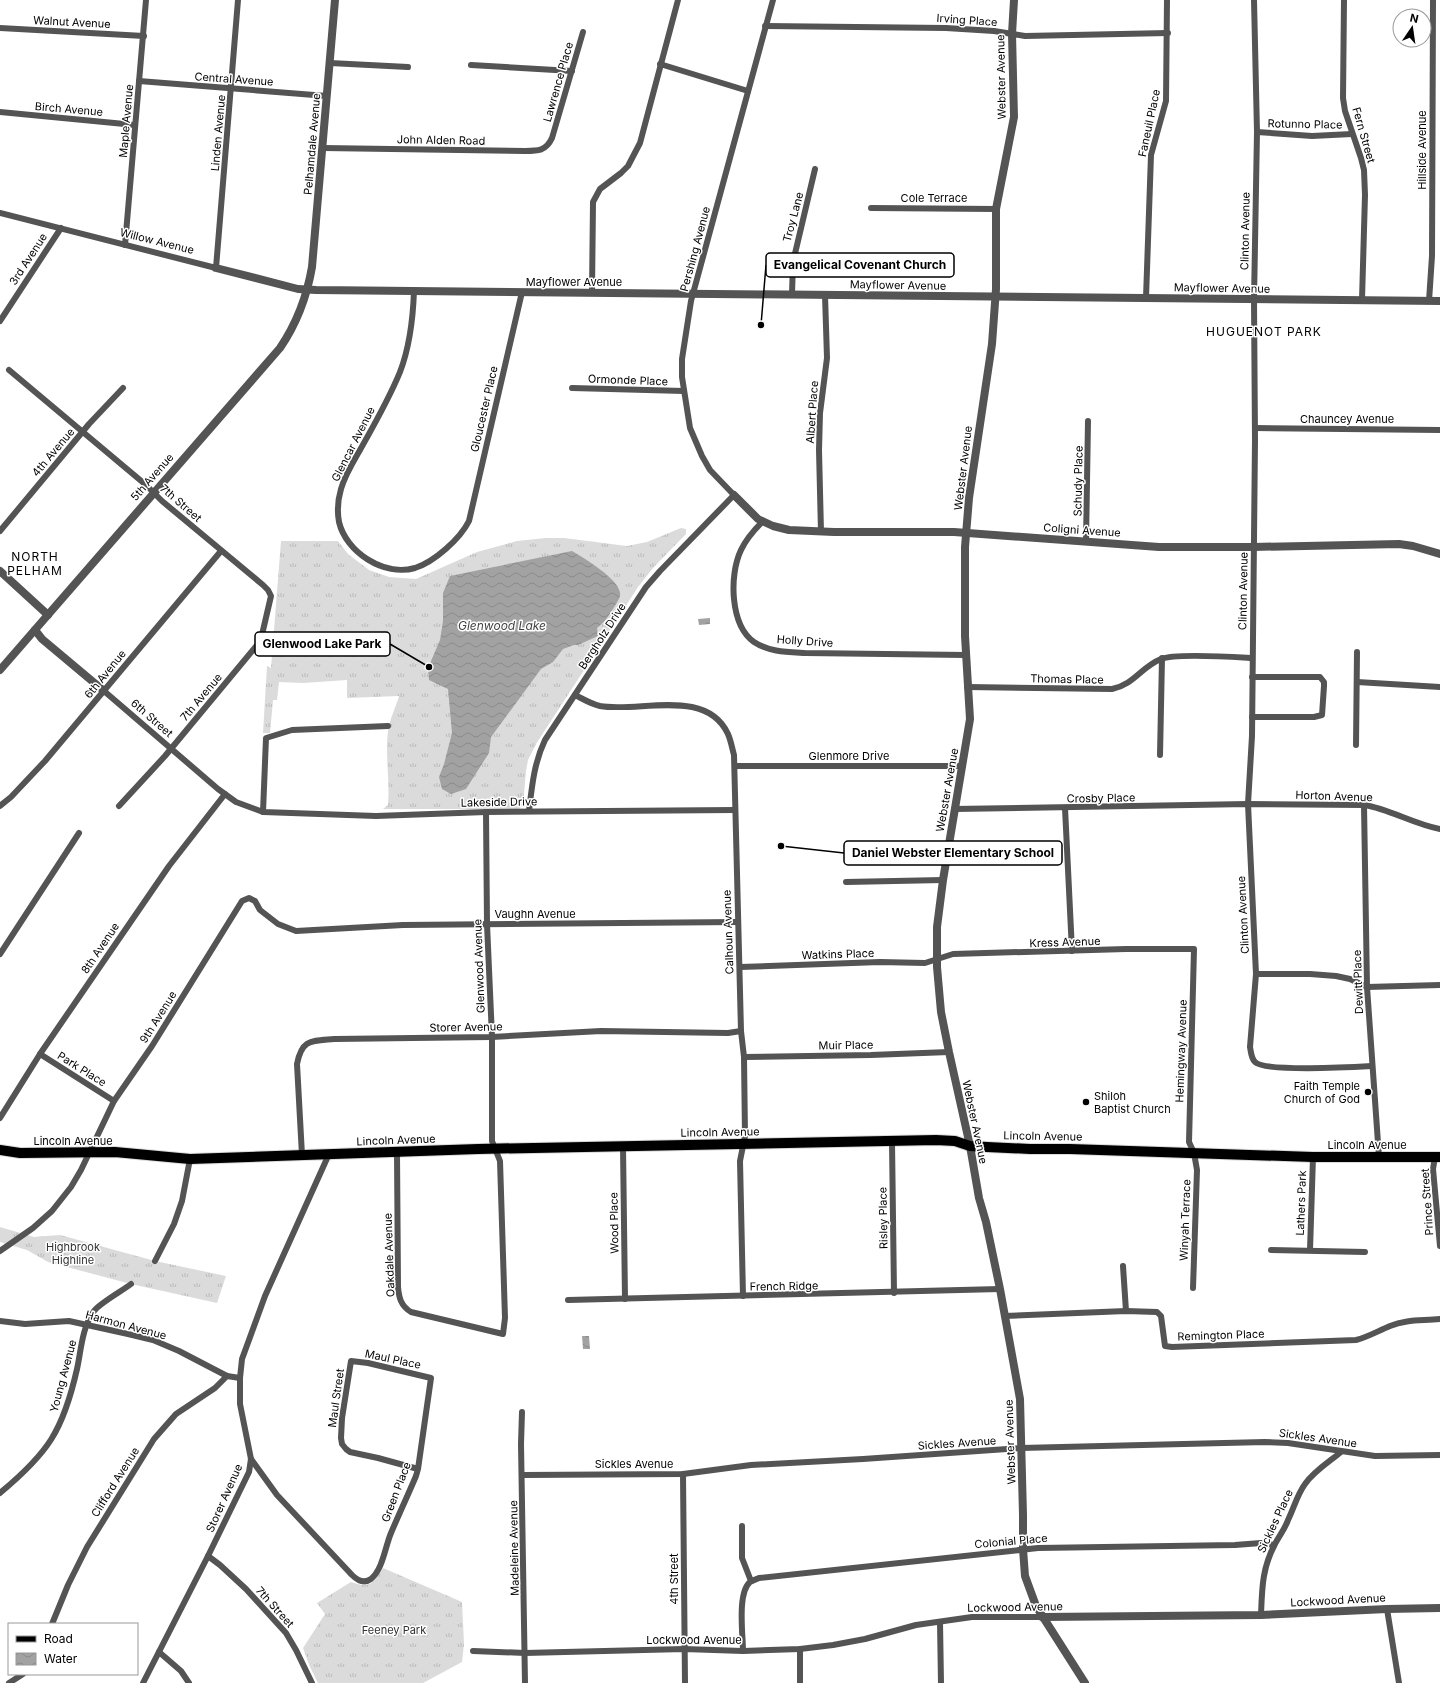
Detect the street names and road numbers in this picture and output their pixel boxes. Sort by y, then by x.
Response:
street label: Irving Place [936,11,998,29]
street label: Walnut Avenue [33,13,111,31]
street label: Webster Avenue [993,34,1009,120]
street label: Lawrence Place [540,40,576,124]
street label: Central Avenue [194,69,274,89]
street label: Maple Avenue [116,84,136,158]
street label: Faneuil Place [1135,88,1163,158]
street label: Pelhamdale Avenue [301,93,323,195]
street label: Linden Avenue [208,94,228,172]
street label: Birch Avenue [34,99,104,119]
street label: Fern Street [1349,105,1379,165]
street label: Hillside Avenue [1415,110,1429,190]
street label: Rotunno Place [1267,116,1343,132]
street label: John Alden Road [397,132,485,148]
street label: Troy Lane [780,190,806,244]
street label: Cole Terrace [901,191,967,205]
street label: Clinton Avenue [1237,192,1253,270]
street label: Pershing Avenue [677,205,713,293]
street label: Willow Avenue [118,225,196,257]
street label: 3rd Avenue [6,230,50,288]
street label: Mayflower Avenue [526,275,622,289]
street label: Mayflower Avenue [850,277,946,293]
street label: Mayflower Avenue [1174,280,1270,296]
street label: Gloucester Place [467,364,501,454]
street label: Ormonde Place [588,372,668,388]
street label: Albert Place [803,380,821,444]
street label: Glencar Avenue [328,404,378,484]
street label: Chauncey Avenue [1300,412,1394,426]
street label: 4th Avenue [29,425,77,479]
street label: Webster Avenue [951,425,975,511]
street label: Schudy Place [1070,445,1086,517]
street label: 5th Avenue [128,450,176,504]
street label: 7th Street [157,481,205,525]
street label: Coligni Avenue [1043,520,1121,540]
street label: Clinton Avenue [1235,552,1251,630]
street label: Bergholz Drive [575,600,629,672]
street label: Holly Drive [776,632,834,650]
street label: 6th Avenue [81,647,129,701]
street label: 7th Avenue [177,670,225,724]
street label: Thomas Place [1030,671,1104,687]
street label: 6th Street [128,696,176,740]
street label: Webster Avenue [933,747,961,833]
street label: Glenmore Drive [809,749,889,763]
street label: Horton Avenue [1295,788,1373,804]
street label: Crosby Place [1067,790,1135,806]
street label: Lakeside Drive [461,794,537,810]
street label: Clinton Avenue [1234,876,1252,954]
street label: Calhoun Avenue [720,889,736,975]
street label: Vaughn Avenue [494,907,576,921]
street label: Glenwood Avenue [470,919,488,1013]
street label: 8th Avenue [78,920,122,976]
street label: Kress Avenue [1029,934,1101,950]
street label: Watkins Place [801,946,875,962]
street label: Dewitt Place [1350,950,1366,1014]
street label: 9th Avenue [136,988,180,1046]
street label: Hemingway Avenue [1172,999,1190,1103]
street label: Storer Avenue [429,1019,503,1035]
street label: Muir Place [818,1038,874,1052]
street label: Park Place [55,1048,109,1090]
street label: Webster Avenue [959,1079,991,1165]
street label: Lincoln Avenue [680,1124,760,1140]
street label: Lincoln Avenue [1003,1128,1083,1144]
street label: Lincoln Avenue [356,1132,436,1148]
street label: Lincoln Avenue [33,1134,113,1148]
street label: Lincoln Avenue [1327,1138,1407,1152]
street label: Prince Street [1418,1168,1436,1236]
street label: Lathers Park [1293,1170,1309,1236]
street label: Winyah Terrace [1177,1179,1193,1261]
street label: Risley Place [875,1187,891,1249]
street label: Wood Place [606,1192,622,1254]
street label: Oakdale Avenue [381,1213,397,1297]
street label: French Ridge [750,1278,818,1294]
street label: Harmon Avenue [84,1307,168,1343]
street label: Remington Place [1177,1326,1265,1344]
street label: Young Avenue [47,1338,79,1414]
street label: Maul Place [364,1346,422,1372]
street label: Maul Street [325,1367,347,1428]
street label: Webster Avenue [1002,1399,1018,1485]
street label: Sickles Avenue [1278,1426,1358,1450]
street label: Sickles Avenue [917,1433,997,1453]
street label: Clifford Avenue [88,1444,142,1520]
street label: Sickles Avenue [595,1457,673,1471]
street label: Green Place [378,1460,414,1524]
street label: Storer Avenue [203,1462,245,1534]
street label: Sickles Place [1254,1487,1296,1555]
street label: Madeleine Avenue [506,1500,522,1596]
street label: Colonial Place [974,1531,1048,1551]
street label: 4th Street [667,1553,681,1605]
street label: 7th Street [253,1584,297,1631]
street label: Lockwood Avenue [1290,1591,1386,1609]
street label: Lockwood Avenue [967,1599,1063,1615]
street label: Lockwood Avenue [646,1633,742,1647]

